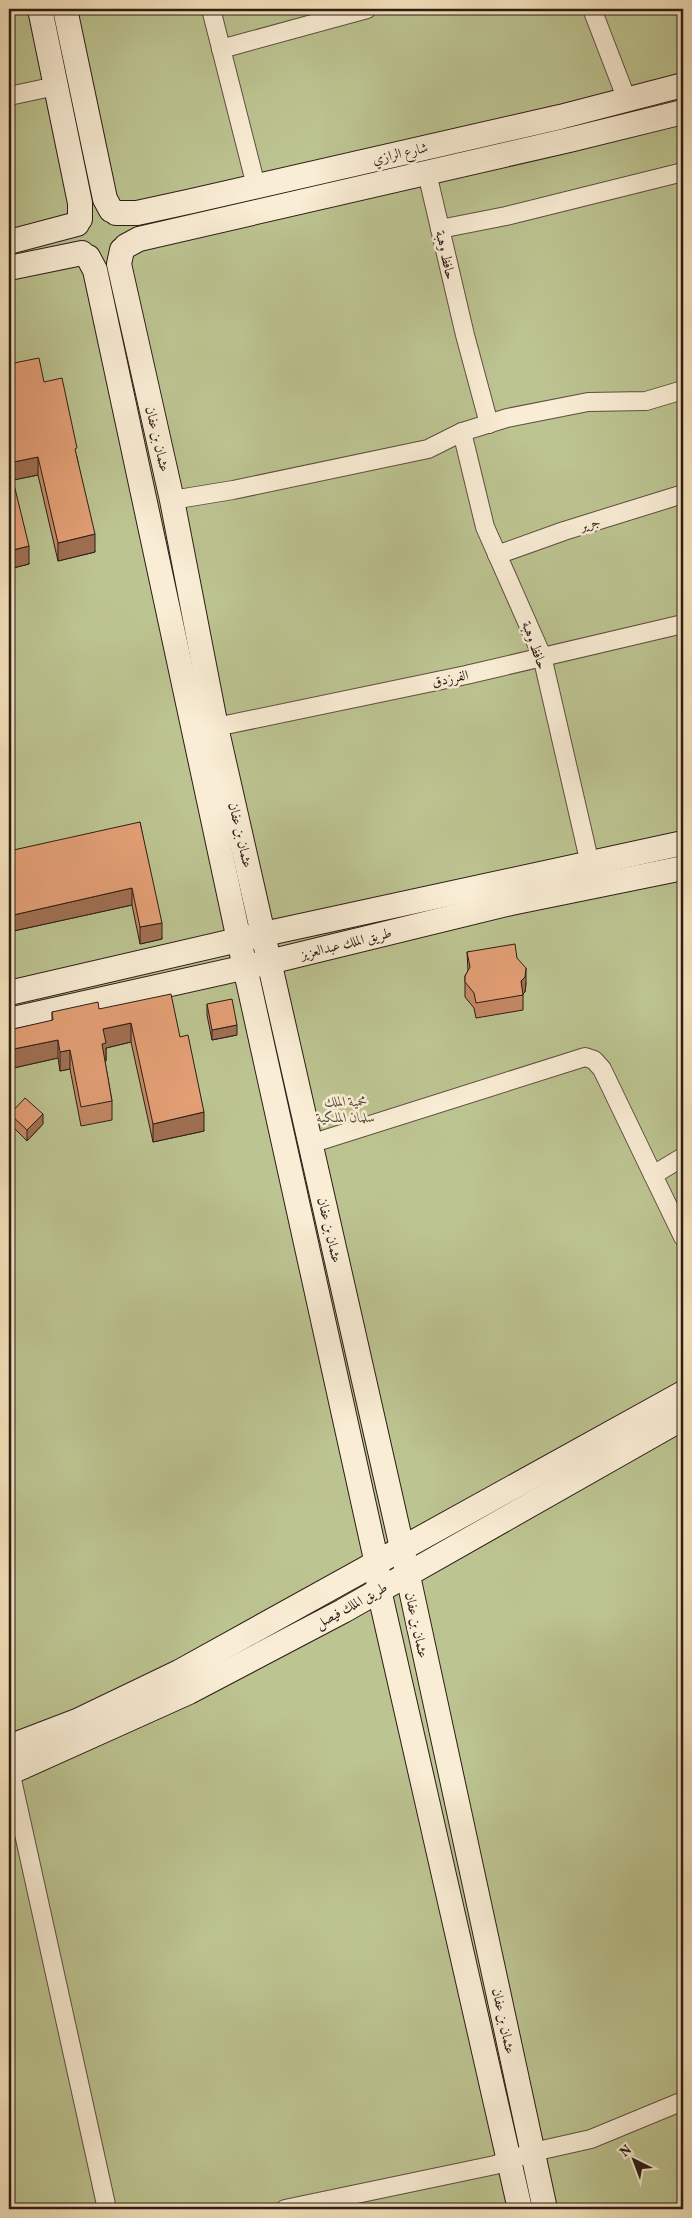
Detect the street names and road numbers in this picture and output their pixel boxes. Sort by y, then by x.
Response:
street label: شارع الرازي [371,139,430,171]
street label: حافظ وهبة [430,229,459,282]
street label: عثمان بن عفان [140,405,173,474]
street label: جرير [576,512,603,537]
street label: حافظ وهبة [516,619,551,672]
street label: الفرزدق [430,666,470,693]
street label: عثمان بن عفان [223,801,256,870]
street label: طريق الملك عبدالعزيز [297,924,394,965]
street label: عثمان بن عفان [312,1196,345,1265]
street label: طريق الملك فيصل [312,1579,391,1634]
street label: عثمان بن عفان [399,1591,432,1660]
street label: عثمان بن عفان [486,1987,519,2056]

